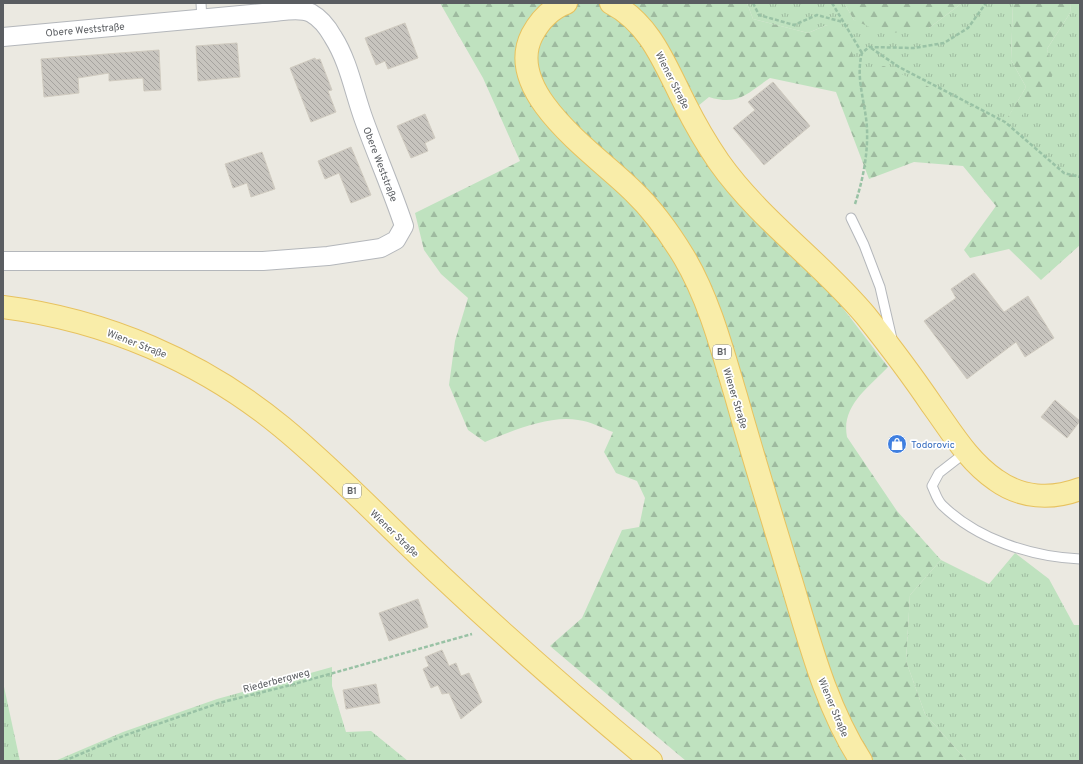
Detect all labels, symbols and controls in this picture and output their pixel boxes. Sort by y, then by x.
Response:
street label: Obere Weststraße [45,21,125,40]
street label: Wiener Straße [652,50,692,112]
street label: Obere Weststraße [359,125,400,204]
street label: Wiener Straße [105,327,168,362]
road number: B1 [713,345,731,359]
street label: Wiener Straße [719,366,750,430]
shop icon: Todorovic [886,433,908,455]
place label: Todorovic [911,439,955,452]
road number: B1 [343,484,361,498]
street label: Wiener Straße [367,508,421,561]
street label: Riederbergweg [242,666,311,697]
street label: Wiener Straße [814,676,851,739]

